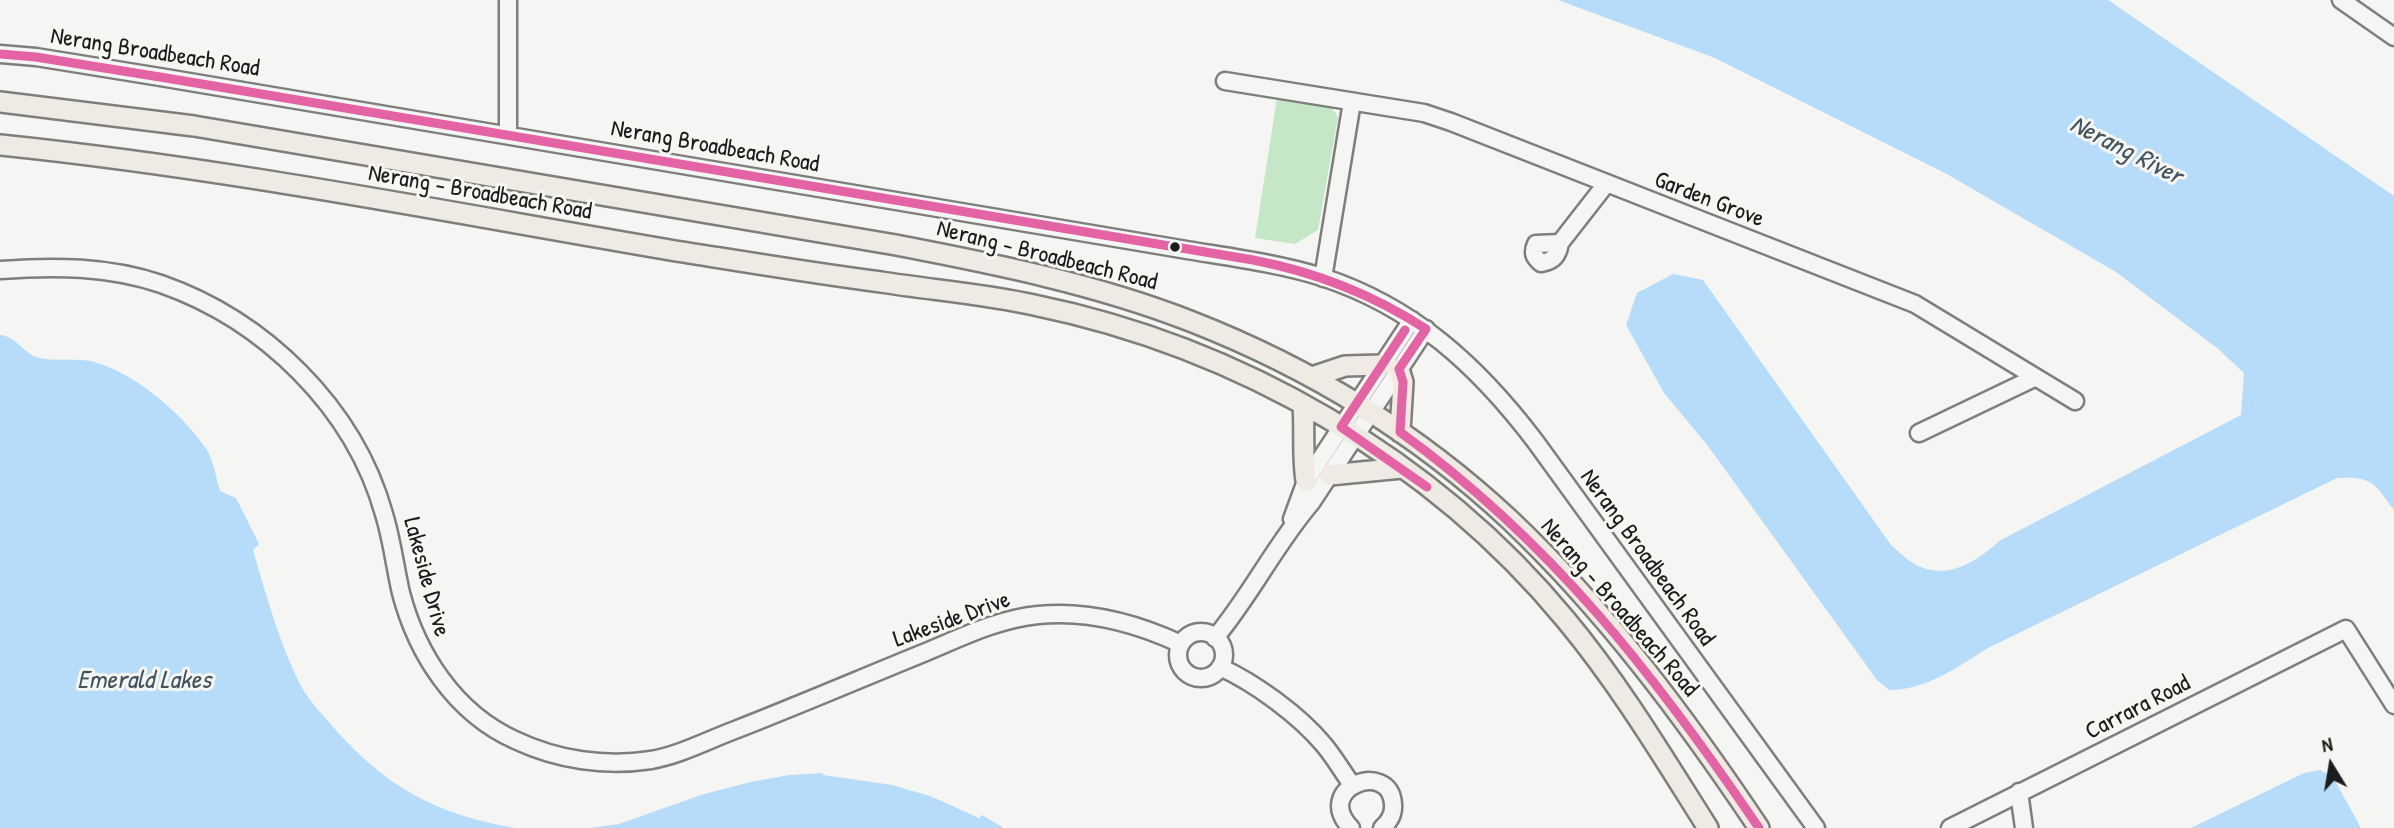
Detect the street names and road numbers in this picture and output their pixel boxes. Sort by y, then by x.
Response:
street label: Nerang Broadbeach Road [49,22,261,84]
street label: Nerang Broadbeach Road [609,115,821,179]
street label: Nerang - Broadbeach Road [366,159,594,227]
street label: Garden Grove [1650,166,1768,234]
street label: Nerang - Broadbeach Road [934,215,1160,297]
street label: Nerang Broadbeach Road [1573,464,1721,652]
street label: Nerang - Broadbeach Road [1534,513,1704,703]
street label: Lakeside Drive [396,514,456,640]
street label: Lakeside Drive [890,586,1014,654]
street label: Carrara Road [2081,669,2195,747]

